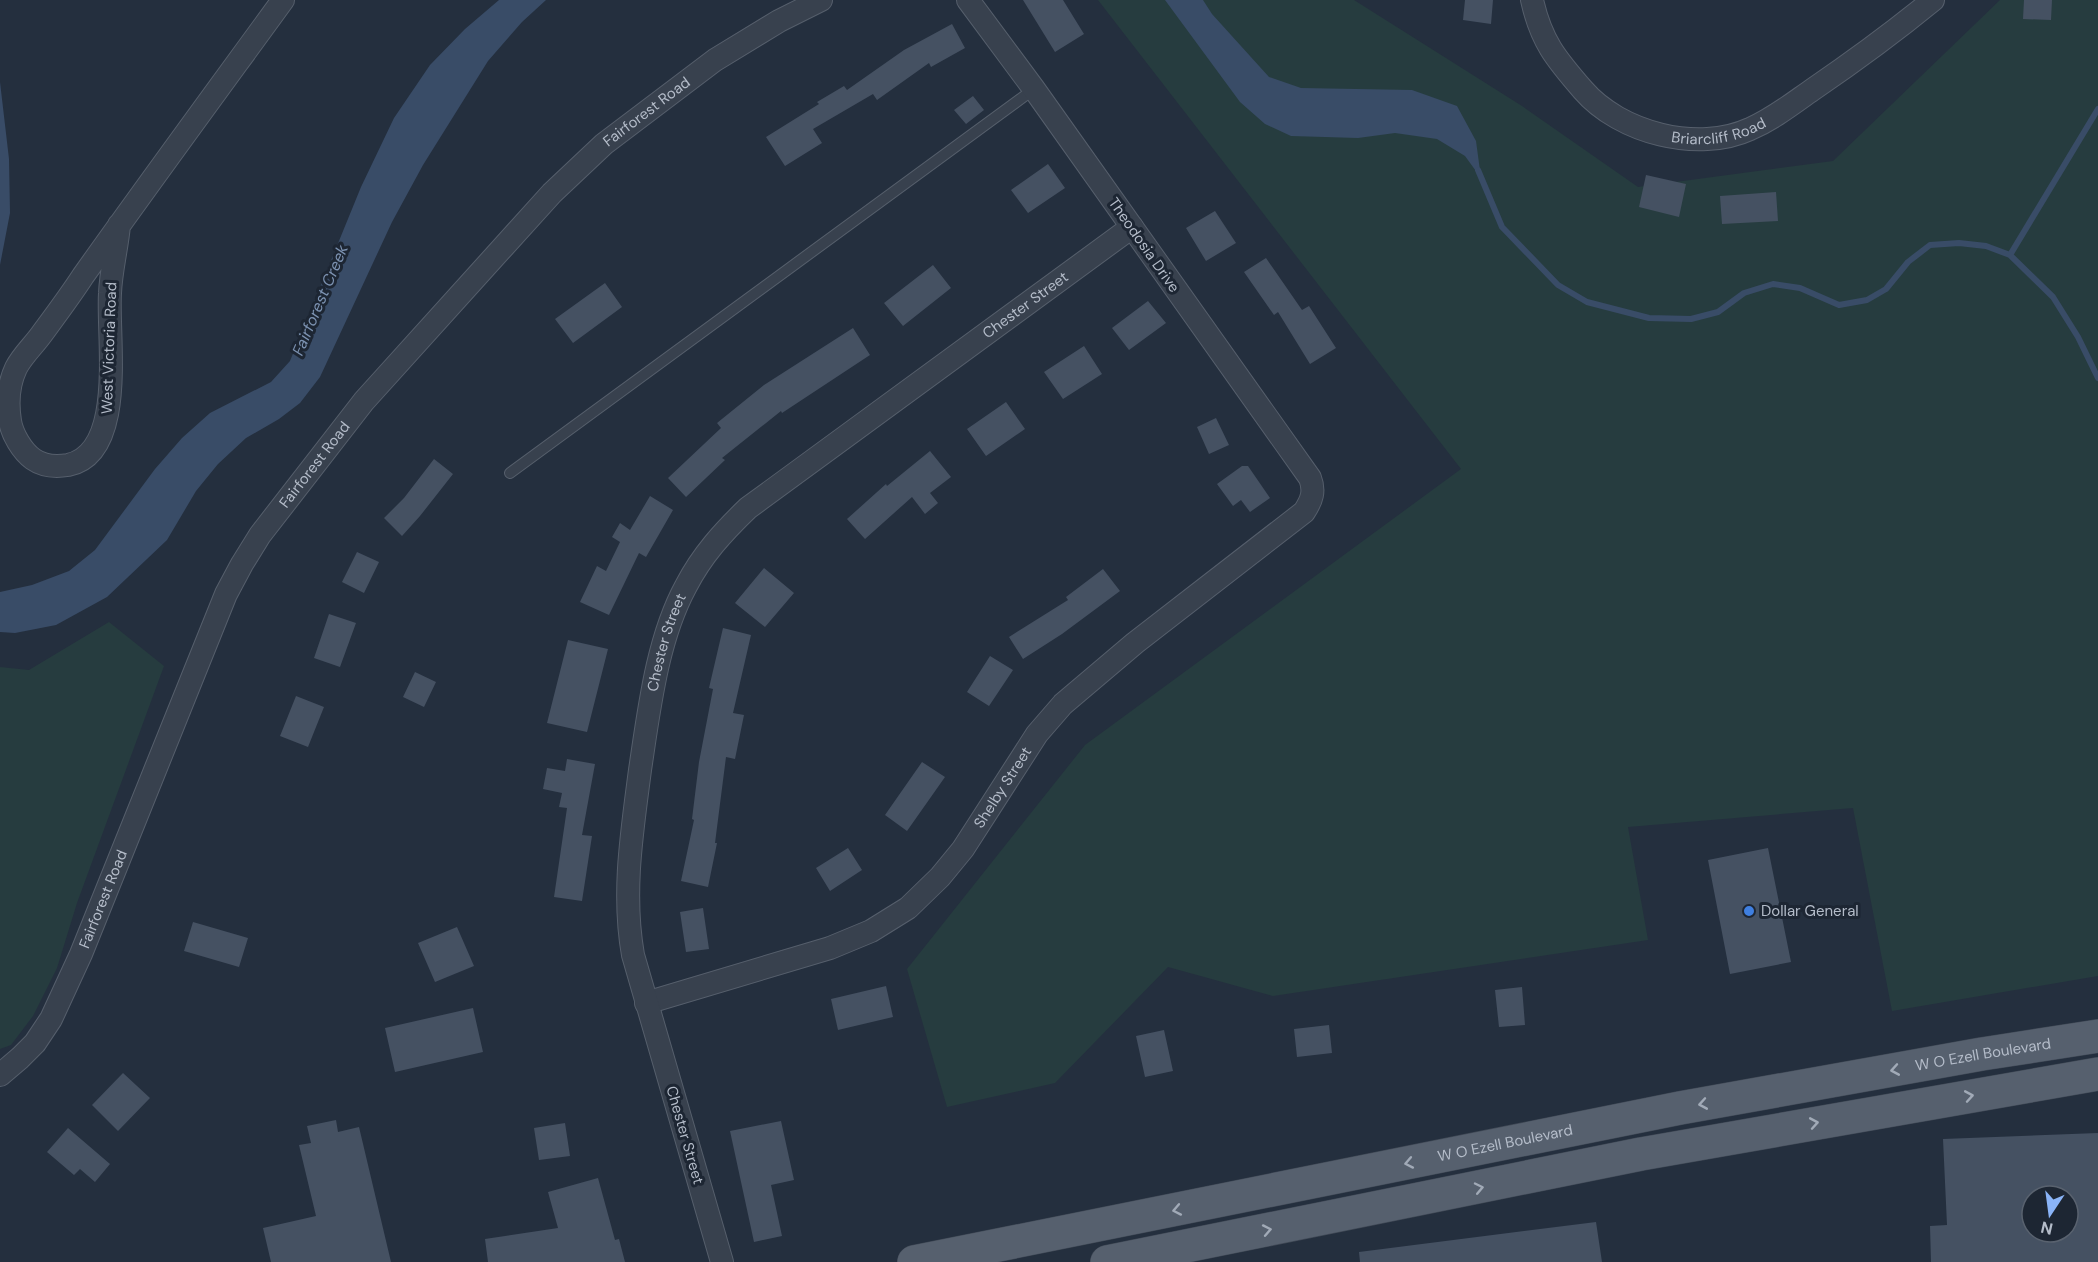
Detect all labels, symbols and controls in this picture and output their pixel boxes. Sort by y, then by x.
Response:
street label: Fairforest Road [599,72,694,151]
street label: Briarcliff Road [1670,113,1769,149]
street label: Theodosia Drive [1104,194,1184,296]
water label: Fairforest Creek [287,241,353,359]
street label: Chester Street [979,267,1072,343]
street label: West Victoria Road [97,282,121,414]
street label: Fairforest Road [275,417,354,512]
street label: Chester Street [643,590,691,693]
street label: Shelby Street [969,743,1036,832]
street label: Fairforest Road [74,847,132,951]
place label: Dollar General [1761,901,1859,921]
marker: Dollar General [1742,904,1756,918]
street label: W O Ezell Boulevard [1914,1033,2052,1076]
one-way arrow [1891,1063,1900,1075]
street label: Chester Street [661,1084,709,1187]
one-way arrow [1964,1090,1974,1103]
one-way arrow [1699,1097,1709,1110]
one-way arrow [1809,1118,1818,1130]
street label: W O Ezell Boulevard [1436,1120,1574,1166]
one-way arrow [1404,1156,1414,1169]
one-way arrow [1474,1182,1484,1195]
north arrow [2020,1184,2080,1244]
one-way arrow [1172,1203,1182,1216]
text: N [2039,1217,2055,1240]
one-way arrow [1262,1224,1272,1237]

